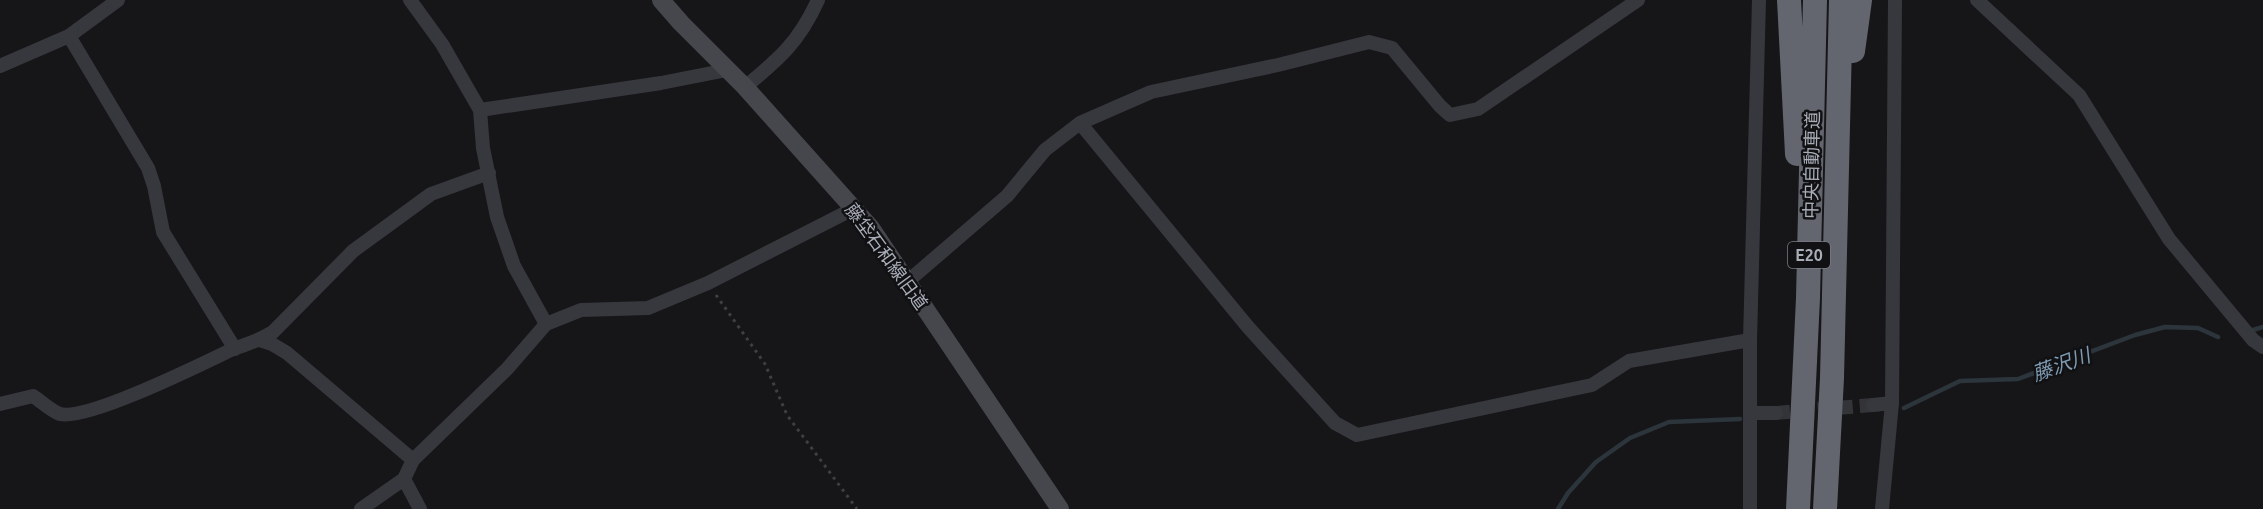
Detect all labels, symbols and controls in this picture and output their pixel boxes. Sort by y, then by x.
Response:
street label: 中央自動車道 [1800,111,1822,219]
street label: 藤垈石和線旧道 [842,199,932,313]
road number: E20 [1788,242,1830,268]
water label: 藤沢川 [2029,342,2095,385]

